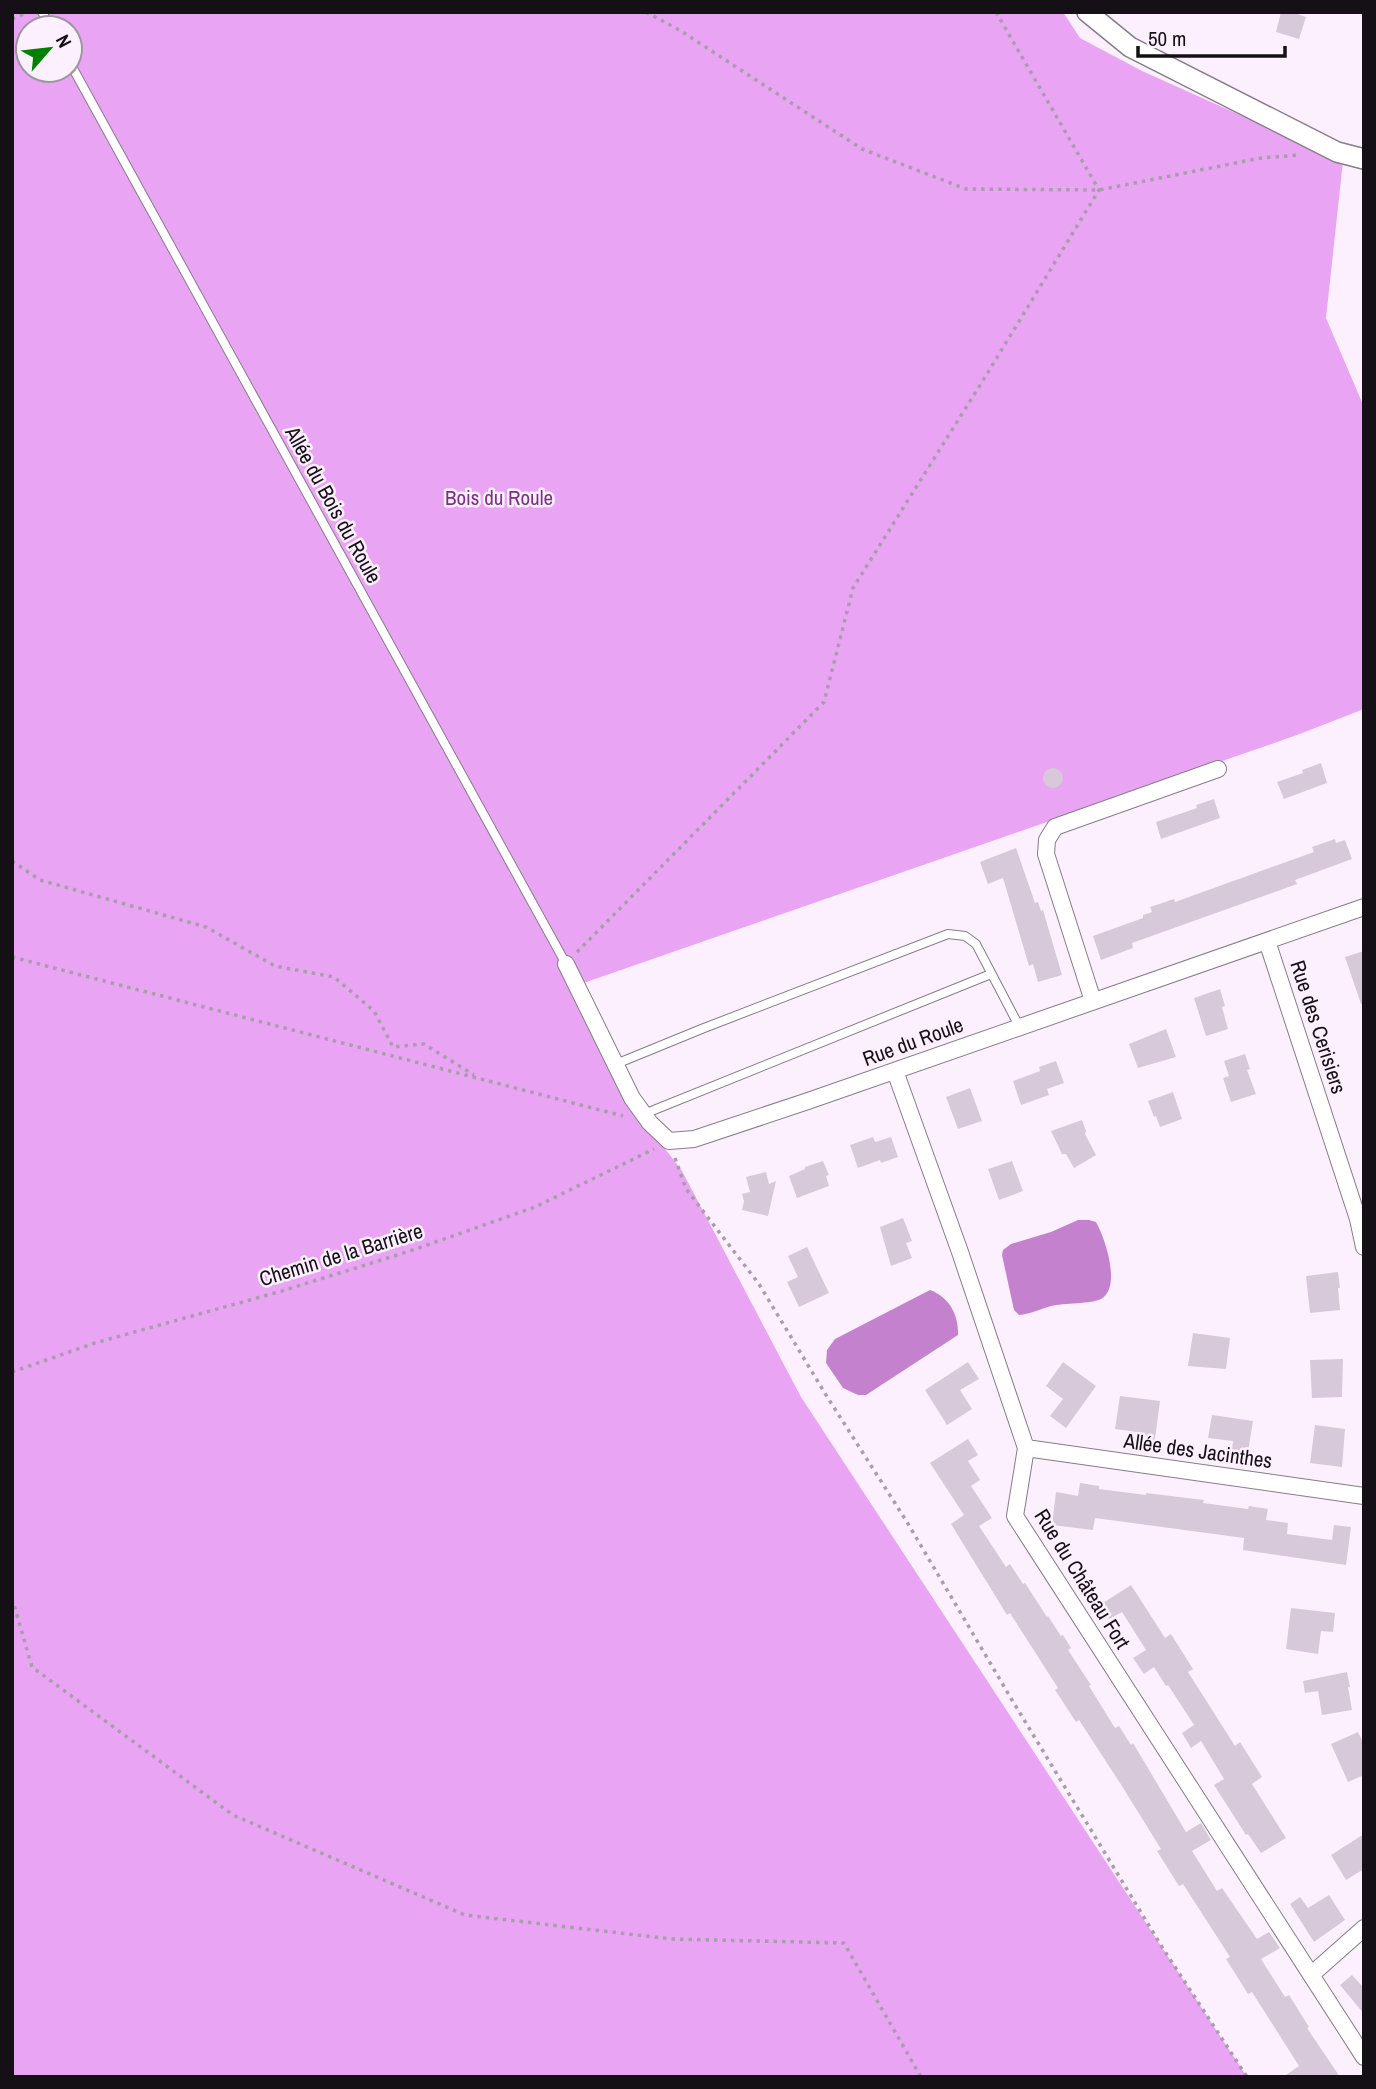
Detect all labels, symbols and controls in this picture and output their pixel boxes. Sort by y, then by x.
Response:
north arrow [14,14,84,84]
scale bar [1138,14,1285,58]
text: 50 m [1148,24,1186,53]
text: N [50,30,78,52]
street label: Allée du Bois du Roule [278,420,389,588]
park label: Bois du Roule [445,483,553,512]
street label: Rue des Cerisiers [1283,956,1354,1097]
street label: Rue du Roule [858,1010,967,1073]
street label: Chemin de la Barrière [256,1216,426,1293]
street label: Allée des Jacinthes [1121,1426,1274,1475]
street label: Rue du Château Fort [1028,1503,1137,1654]

